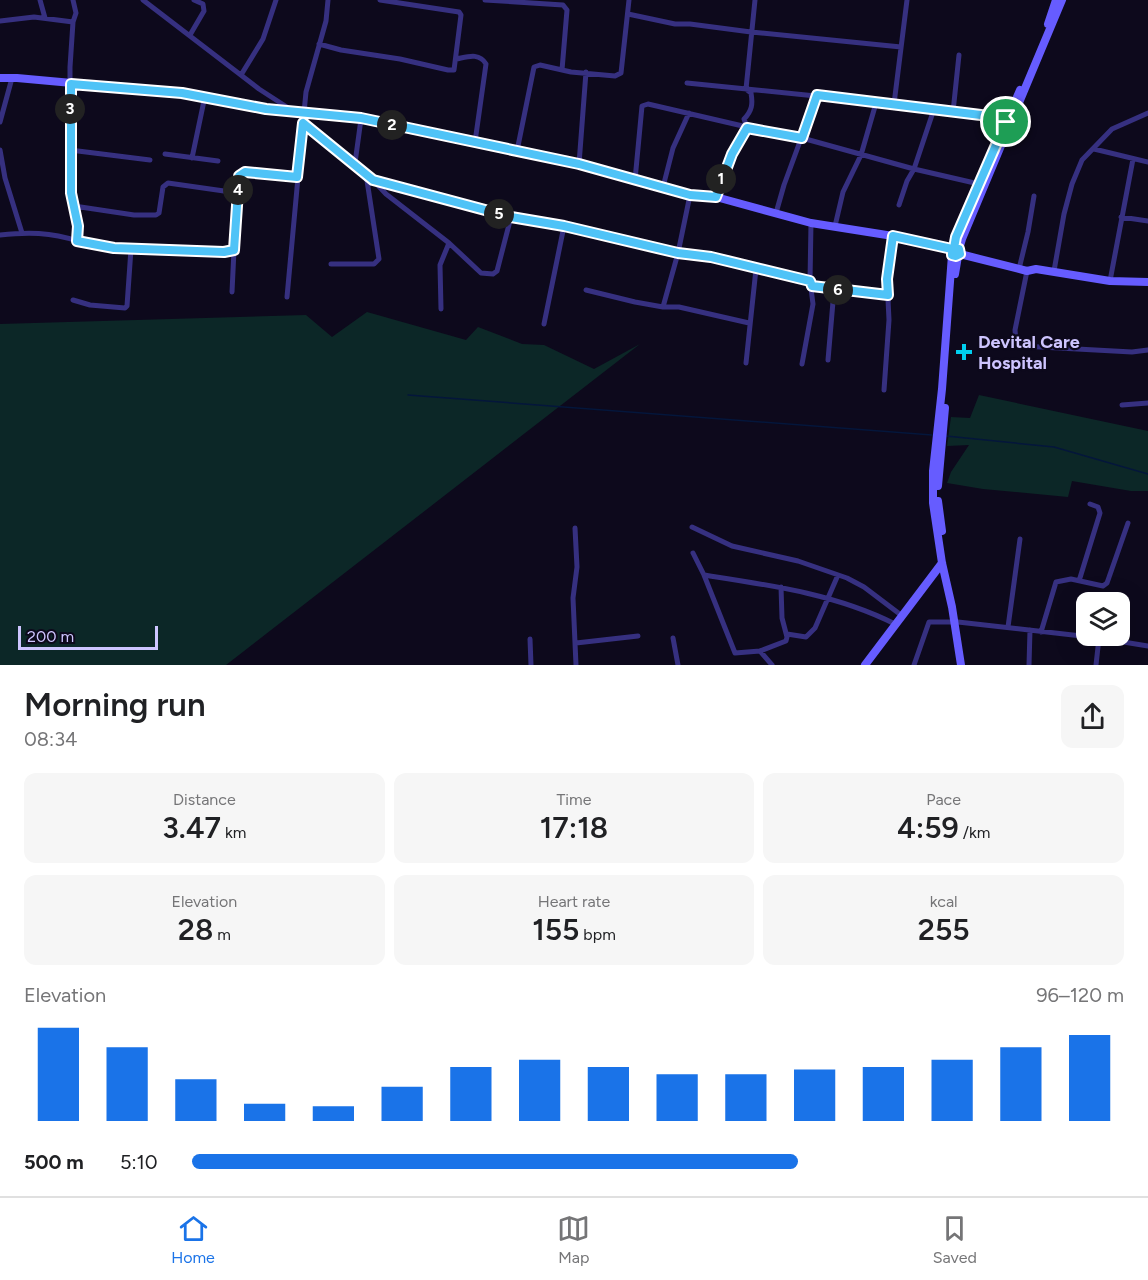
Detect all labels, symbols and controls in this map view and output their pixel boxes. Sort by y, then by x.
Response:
pin: 3 [55,94,85,124]
pin [980,96,1031,147]
text: 3 [66,99,74,118]
icon: arrive [989,105,1022,138]
pin: 2 [377,110,407,140]
text: 2 [387,115,397,134]
pin: 1 [706,164,736,194]
text: 1 [718,169,724,188]
pin: 4 [223,175,253,205]
text: 4 [233,180,243,199]
pin: 5 [484,199,514,229]
text: 5 [494,204,504,223]
pin: 6 [823,275,853,305]
text: 6 [833,280,843,299]
place label: Devital Care Hospital [978,331,1080,374]
marker: Devital Care Hospital [955,343,973,361]
map controls [1076,592,1130,646]
button: layers [1076,592,1130,646]
scale bar [18,623,158,650]
text: 200 m [27,627,74,646]
text: Morning run [24,685,206,724]
button: share [1061,685,1124,748]
text: 08:34 [24,727,77,751]
text: Distance [173,790,236,809]
text: Time [557,790,591,809]
text: Pace [926,790,961,809]
text: 3.47 [162,809,221,846]
text: 17:18 [540,809,608,846]
text: 4:59 [897,809,959,846]
text: km [221,823,246,842]
text: /km [959,823,990,842]
text: Elevation [171,892,237,911]
text: Heart rate [538,892,610,911]
text: kcal [930,892,958,911]
text: 28 [178,911,213,948]
text: 155 [532,911,579,948]
text: 255 [918,911,970,948]
text: m [213,925,231,944]
text: bpm [579,925,616,944]
text: Elevation [24,983,106,1007]
text: 96–120 m [1036,983,1124,1007]
text: 500 m [24,1150,84,1174]
text: 5:10 [120,1150,158,1174]
tab: Home [171,1212,215,1267]
tab: Map [557,1212,590,1267]
tab: Saved [933,1212,977,1267]

